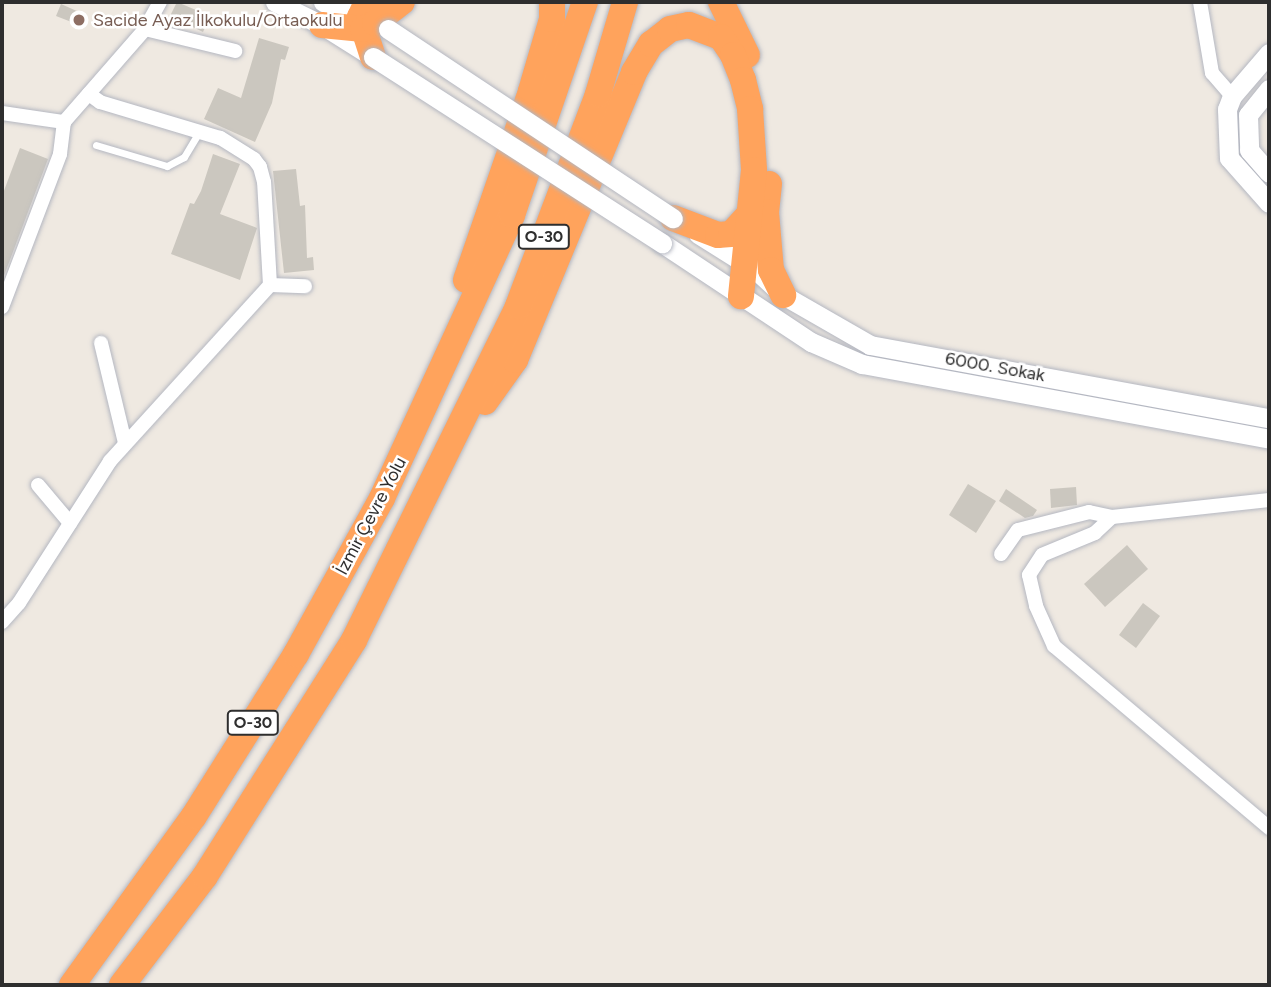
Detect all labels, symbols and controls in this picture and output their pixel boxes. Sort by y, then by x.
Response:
place label: Sacide Ayaz İlkokulu/Ortaokulu [93,9,342,31]
marker: Sacide Ayaz İlkokulu/Ortaokulu [71,12,87,28]
road number: O-30 [518,224,570,249]
street label: 6000. Sokak [943,348,1047,386]
street label: İzmir Çevre Yolu [331,453,411,579]
road number: O-30 [227,710,279,736]

